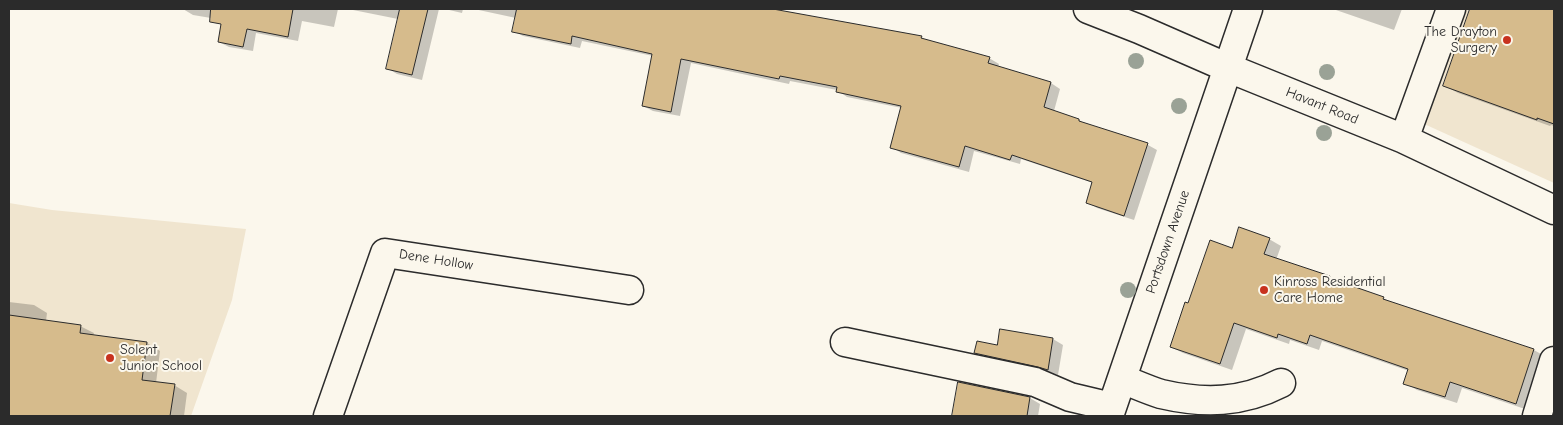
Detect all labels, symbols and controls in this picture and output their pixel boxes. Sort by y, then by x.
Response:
place label: The Drayton Surgery [1424,24,1497,56]
marker: The Drayton Surgery [1501,34,1513,46]
street label: Havant Road [1283,84,1361,128]
street label: Portsdown Avenue [1142,188,1194,296]
street label: Dene Hollow [398,246,474,274]
place label: Kinross Residential Care Home [1274,274,1386,306]
marker: Kinross Residential Care Home [1258,284,1270,296]
place label: Solent Junior School [120,342,202,374]
marker: Solent Junior School [104,352,116,364]

